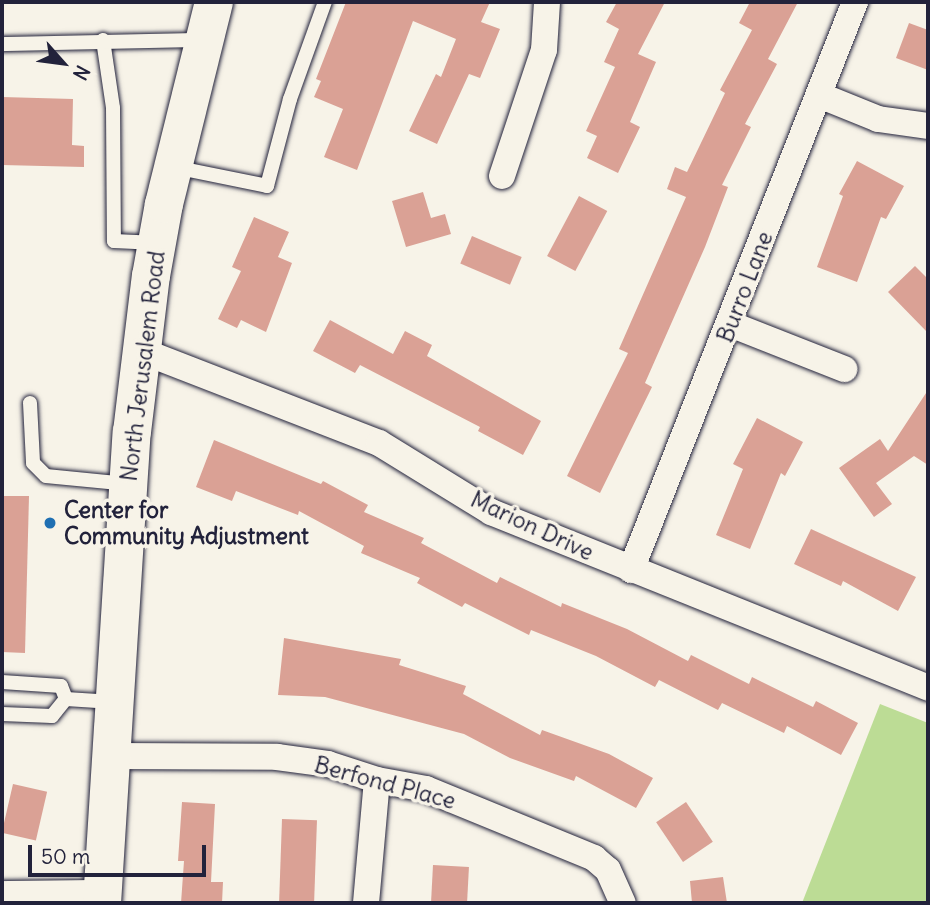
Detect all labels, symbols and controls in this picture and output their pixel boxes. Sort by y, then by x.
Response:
north arrow [28,28,98,98]
text: N [68,61,95,84]
street label: Burro Lane [711,228,779,346]
street label: North Jerusalem Road [115,249,171,483]
street label: Marion Drive [466,486,598,566]
place label: Center for Community Adjustment [64,496,309,550]
marker: Center for Community Adjustment [42,515,58,531]
street label: Berfond Place [311,751,459,815]
scale bar [32,832,210,876]
text: 50 m [41,843,90,870]

